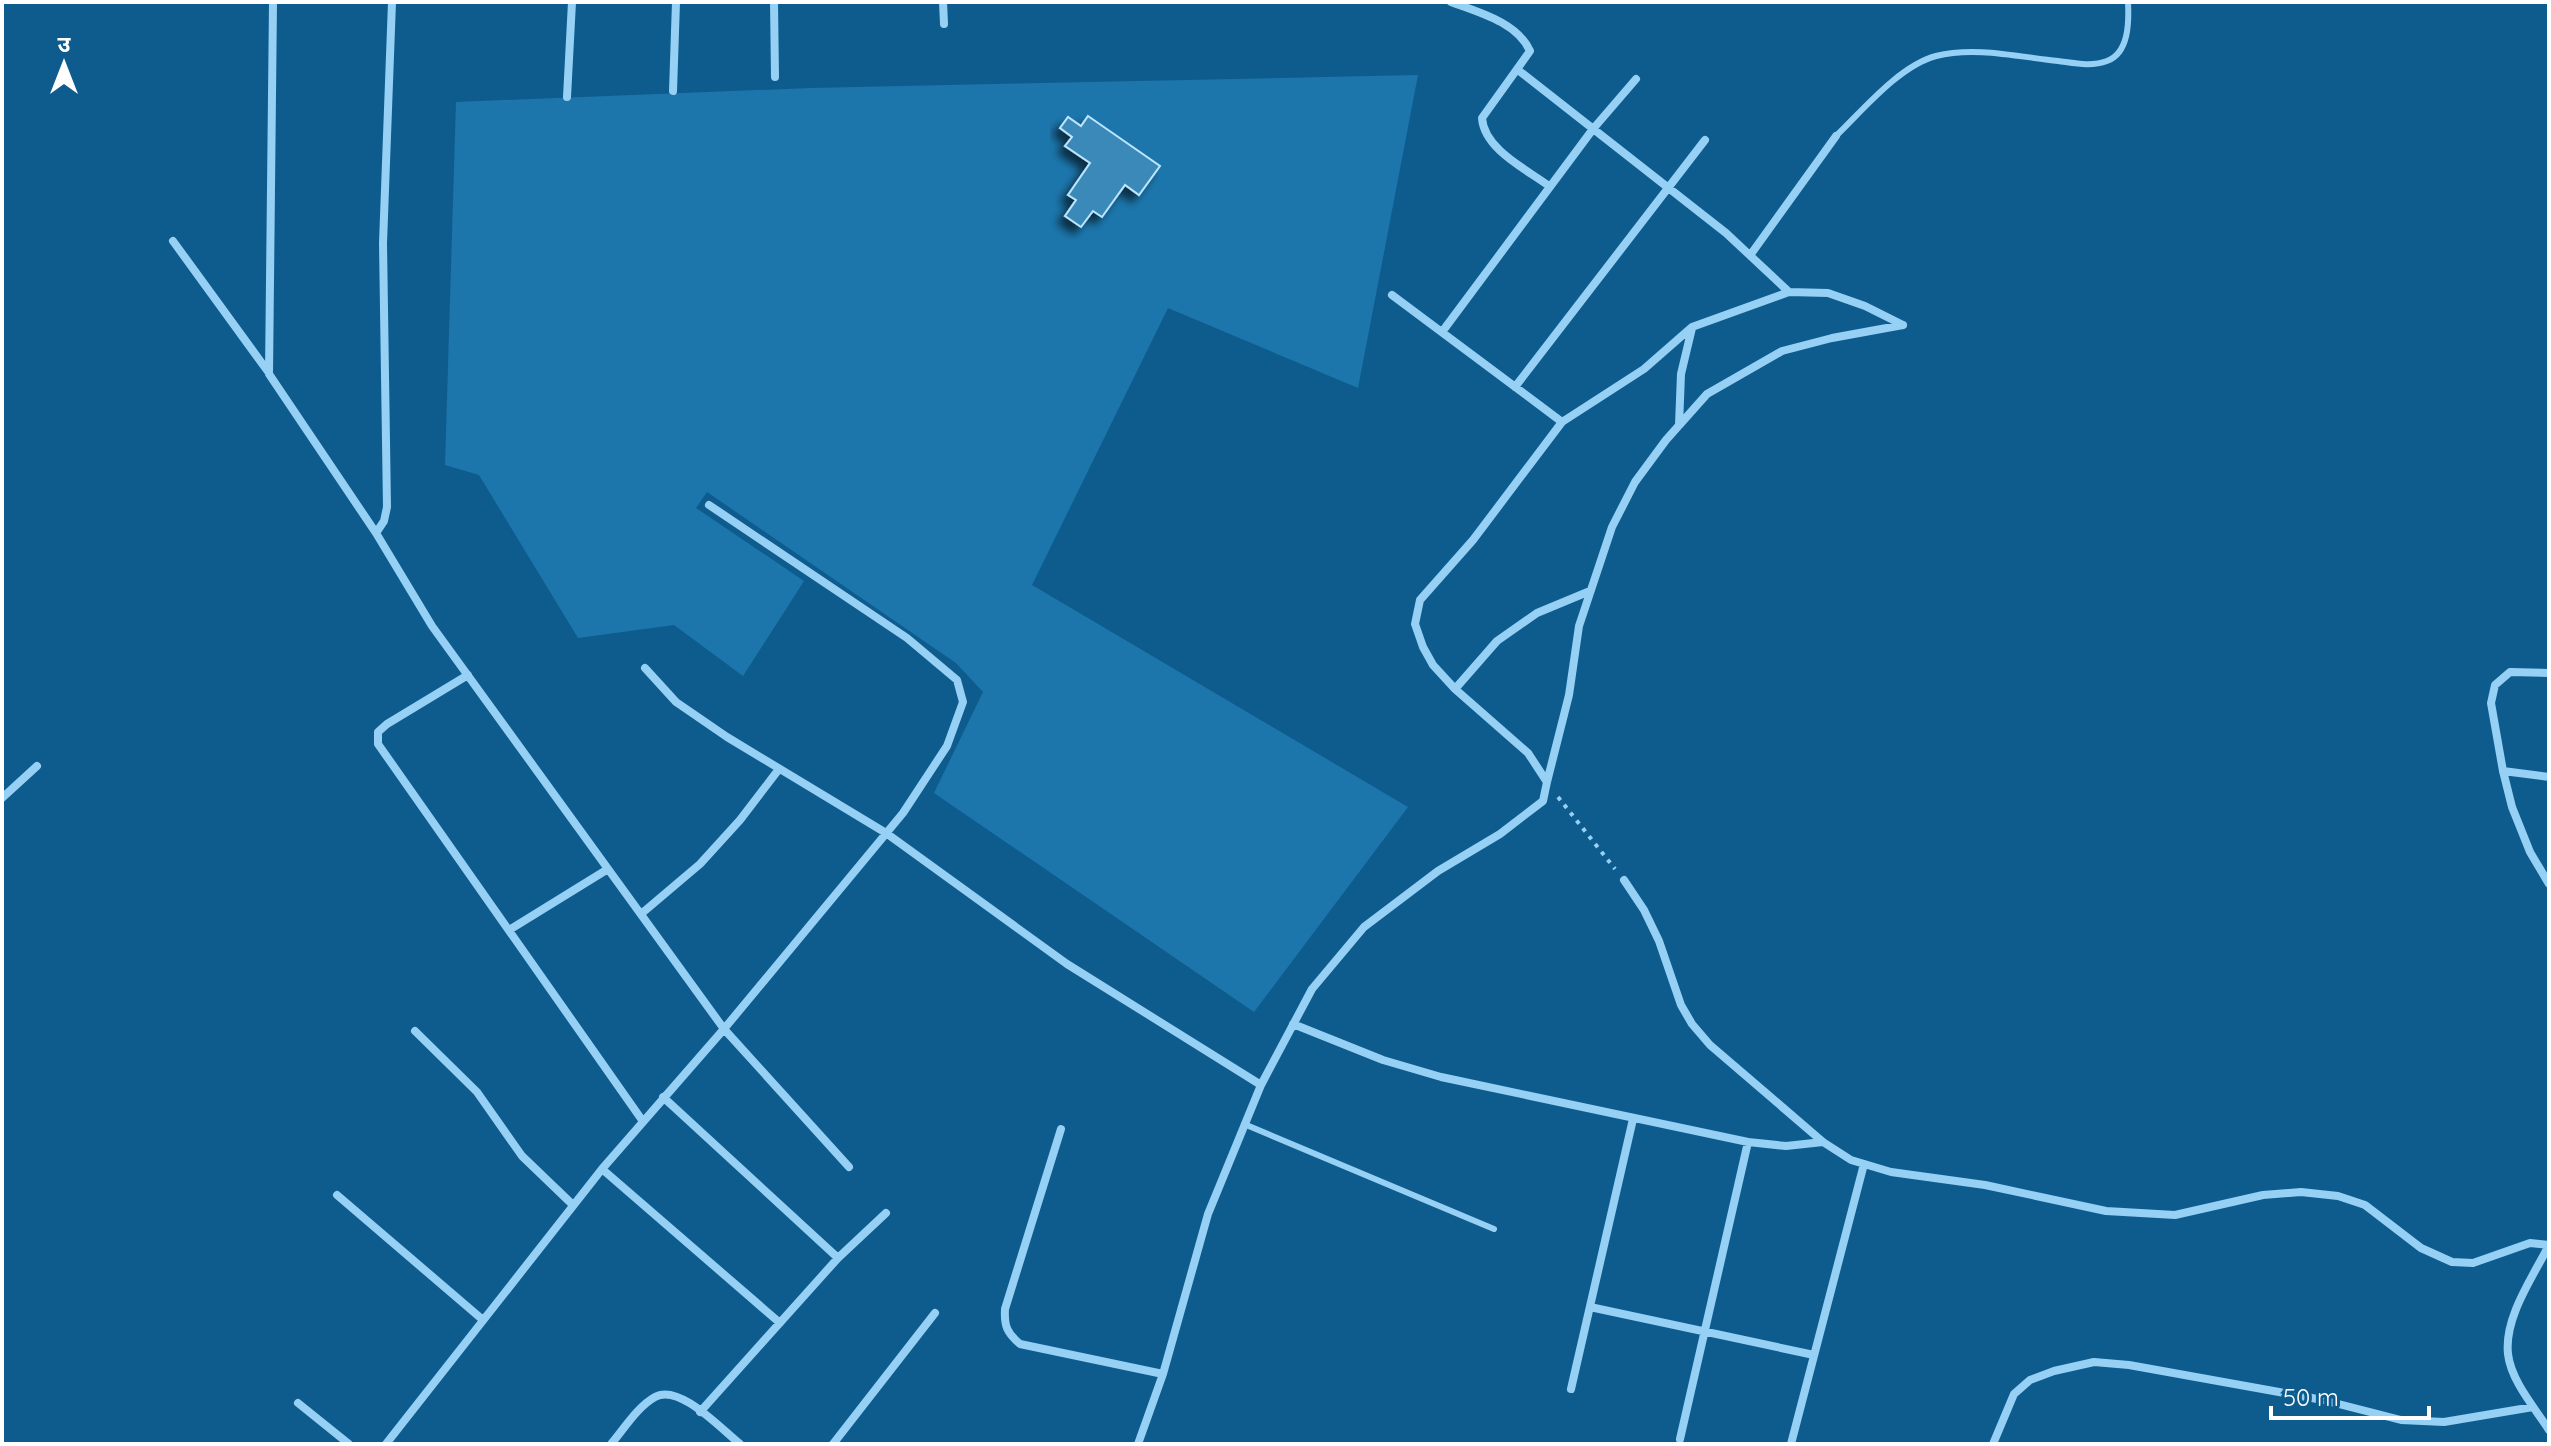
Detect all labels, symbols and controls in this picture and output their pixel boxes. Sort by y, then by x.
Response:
north arrow [24,24,104,104]
text: उ [58,30,72,58]
scale bar [2271,1370,2429,1420]
text: 50 m [2283,1382,2339,1412]

